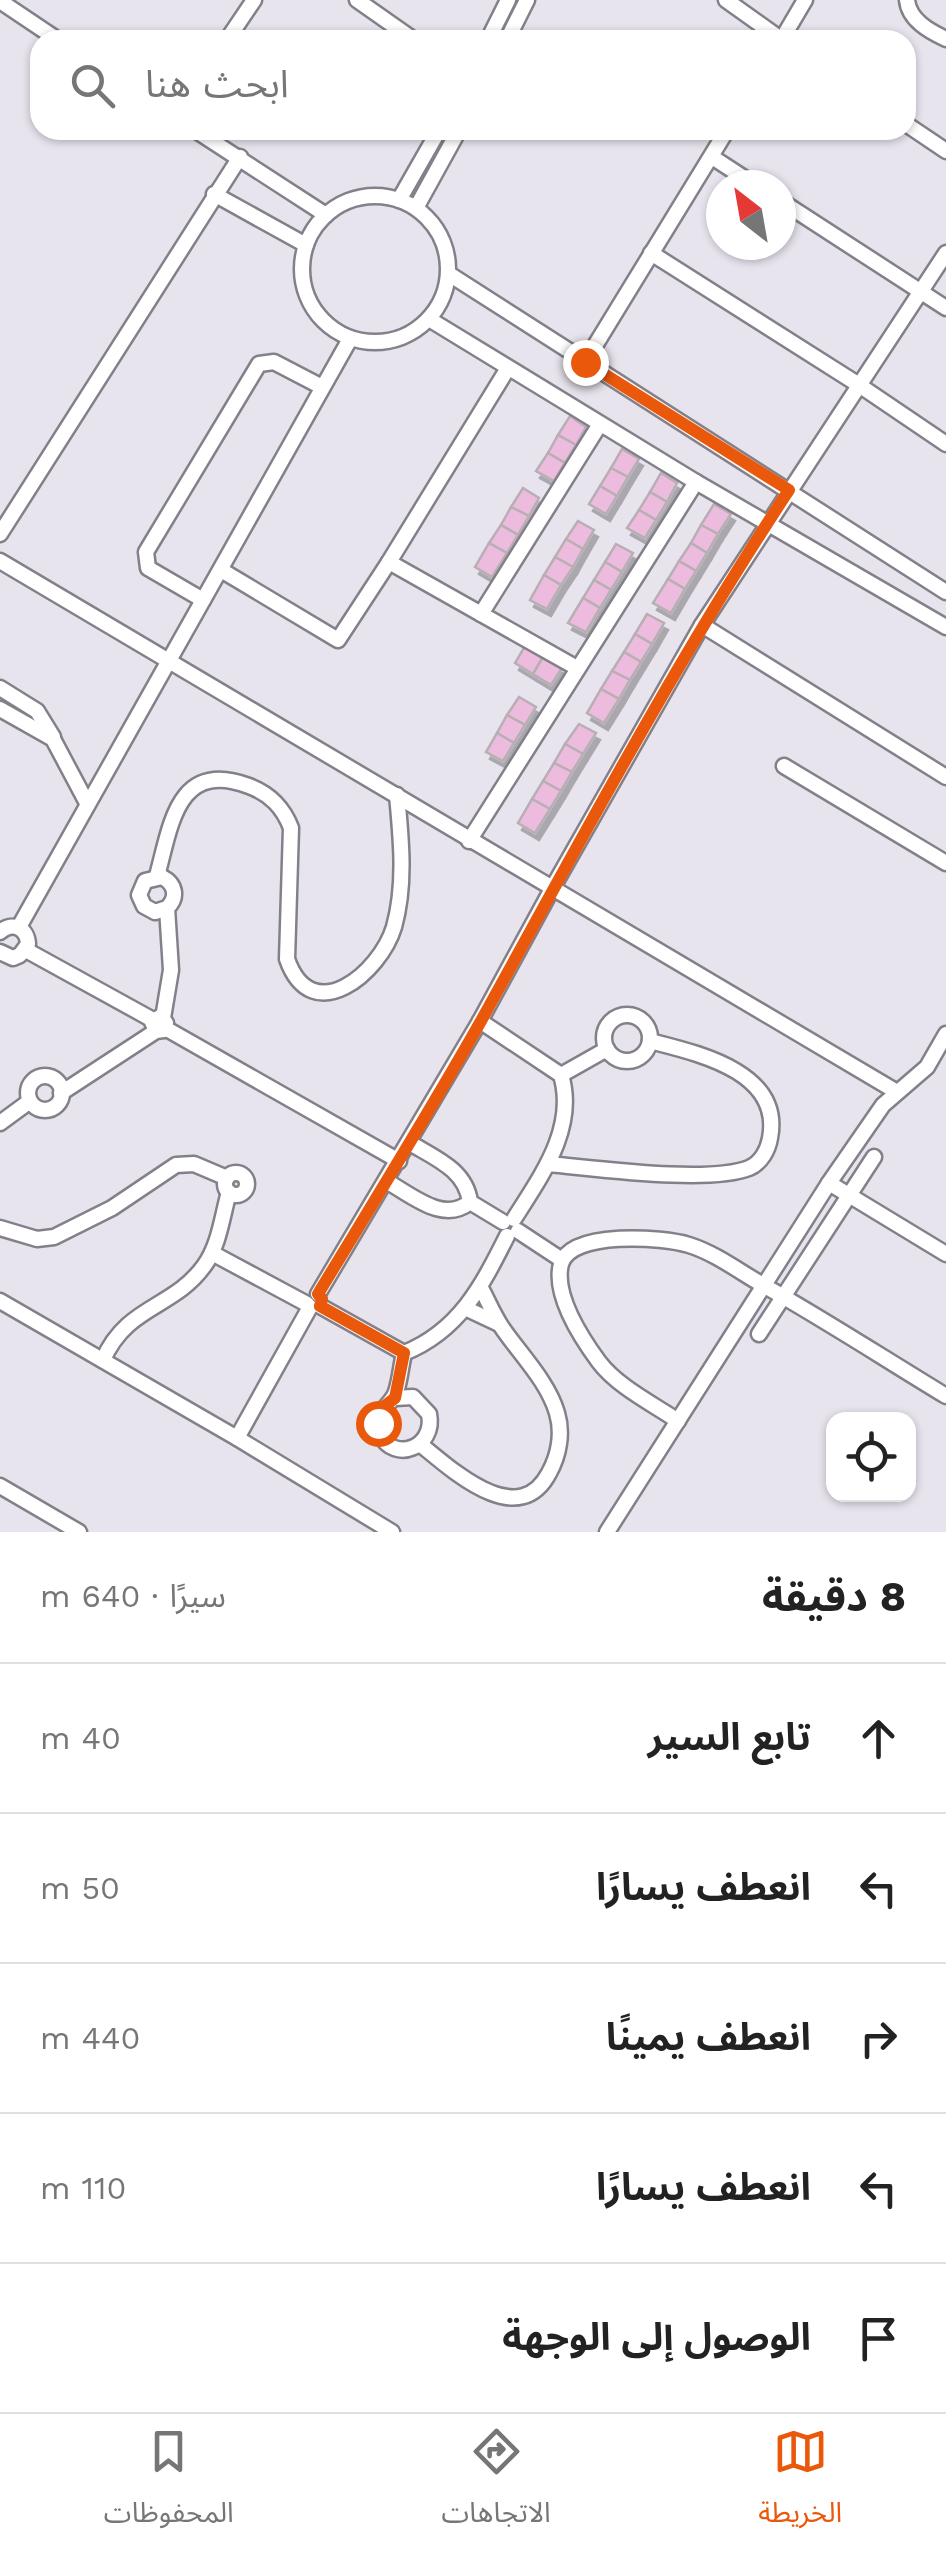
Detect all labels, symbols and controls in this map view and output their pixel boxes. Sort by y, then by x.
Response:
search box [30,30,916,140]
icon: search [65,58,120,113]
text: ابحث هنا [145,62,289,106]
north arrow [706,170,796,260]
route end [563,340,609,386]
route start [356,1401,402,1447]
map controls [826,1412,916,1502]
button: locate [826,1412,916,1502]
text: 8 دقيقة [762,1572,906,1621]
text: سيرًا · 640 m [40,1577,226,1615]
icon: ahead [851,1711,906,1766]
text: تابع السير [648,1715,811,1759]
text: 40 m [40,1719,121,1757]
icon: left [851,1861,906,1916]
text: انعطف يسارًا [596,1865,811,1909]
text: 50 m [40,1869,120,1907]
icon: right [851,2011,906,2066]
text: انعطف يمينًا [606,2015,811,2059]
text: 440 m [40,2019,140,2057]
icon: left [851,2161,906,2216]
text: انعطف يسارًا [596,2165,811,2209]
text: 110 m [40,2169,126,2207]
icon: arrive [851,2311,906,2366]
text: الوصول إلى الوجهة [502,2315,811,2359]
tab: المحفوظات [104,2424,234,2543]
tab: الاتجاهات [441,2424,551,2543]
tab: الخريطة [758,2424,842,2543]

